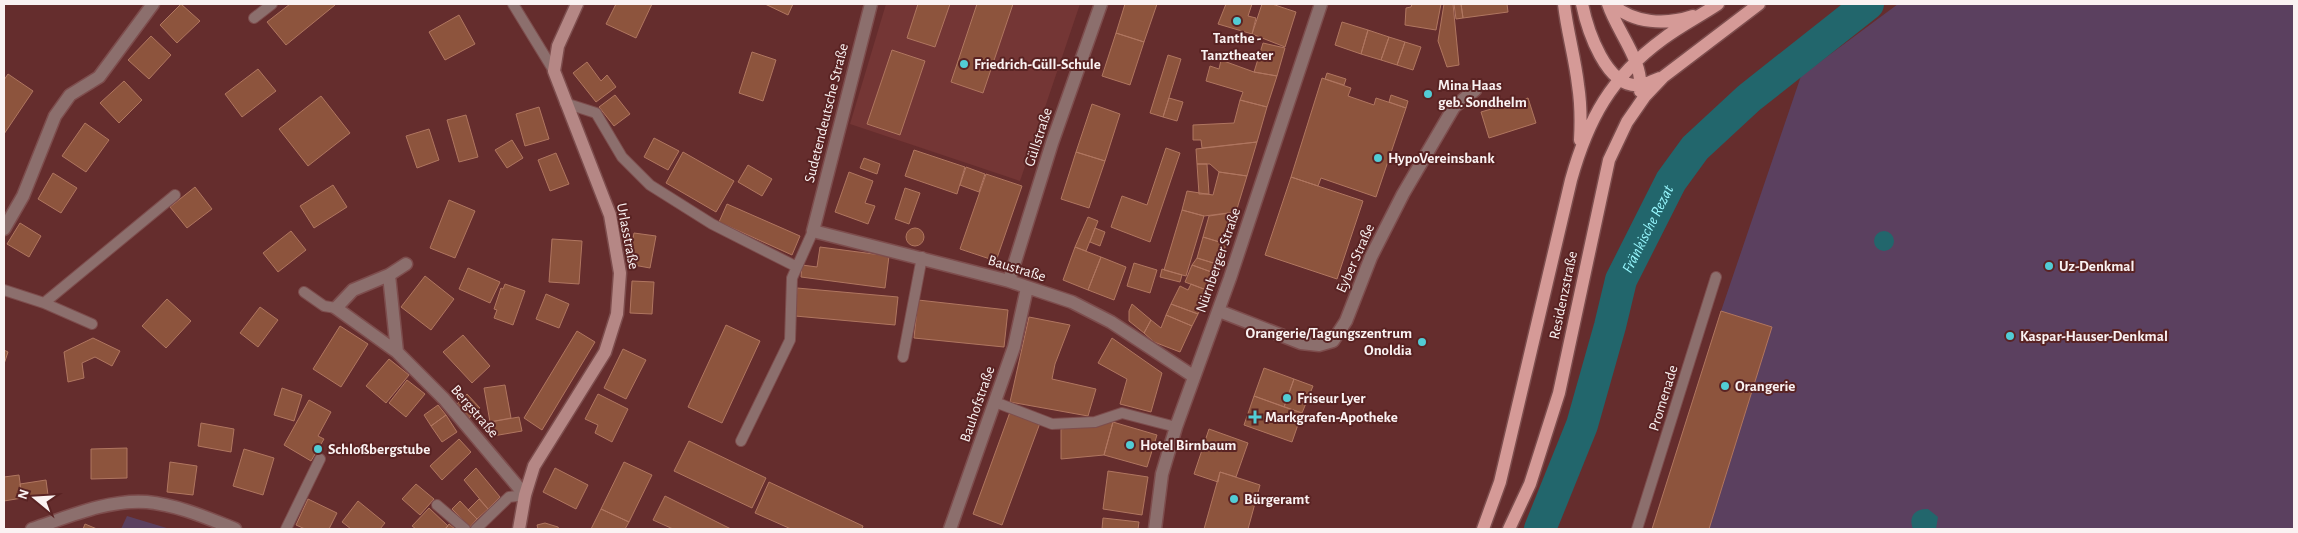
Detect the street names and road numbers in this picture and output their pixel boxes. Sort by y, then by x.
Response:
street label: Sudetendeutsche Straße [802,42,851,184]
street label: Güllstraße [1022,106,1055,168]
street label: Urlasstraße [614,202,641,271]
street label: Nürnberger Straße [1193,206,1243,315]
street label: Eyber Straße [1334,221,1377,295]
street label: Residenzstraße [1547,250,1580,341]
street label: Baustraße [986,253,1048,284]
street label: Promenade [1646,363,1681,433]
street label: Bauhofstraße [957,364,997,444]
street label: Bergstraße [448,382,501,441]

